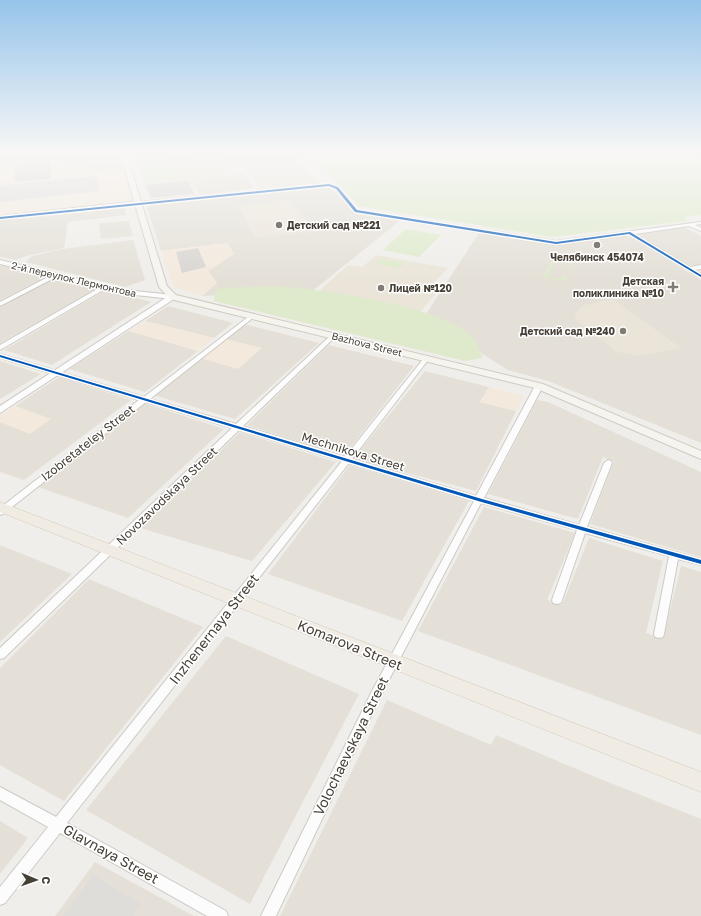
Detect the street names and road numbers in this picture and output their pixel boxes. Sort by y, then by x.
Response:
street label: 2-й переулок Лермонтова [10,259,138,299]
street label: Bazhova Street [330,329,404,359]
street label: Izobretateley Street [38,401,138,484]
street label: Mechnikova Street [300,429,407,474]
street label: Novozavodskaya Street [113,443,220,548]
street label: Inzhenernaya Street [165,570,262,687]
street label: Komarova Street [295,616,405,673]
street label: Volochaevskaya Street [309,673,392,818]
street label: Glavnaya Street [61,820,162,887]

